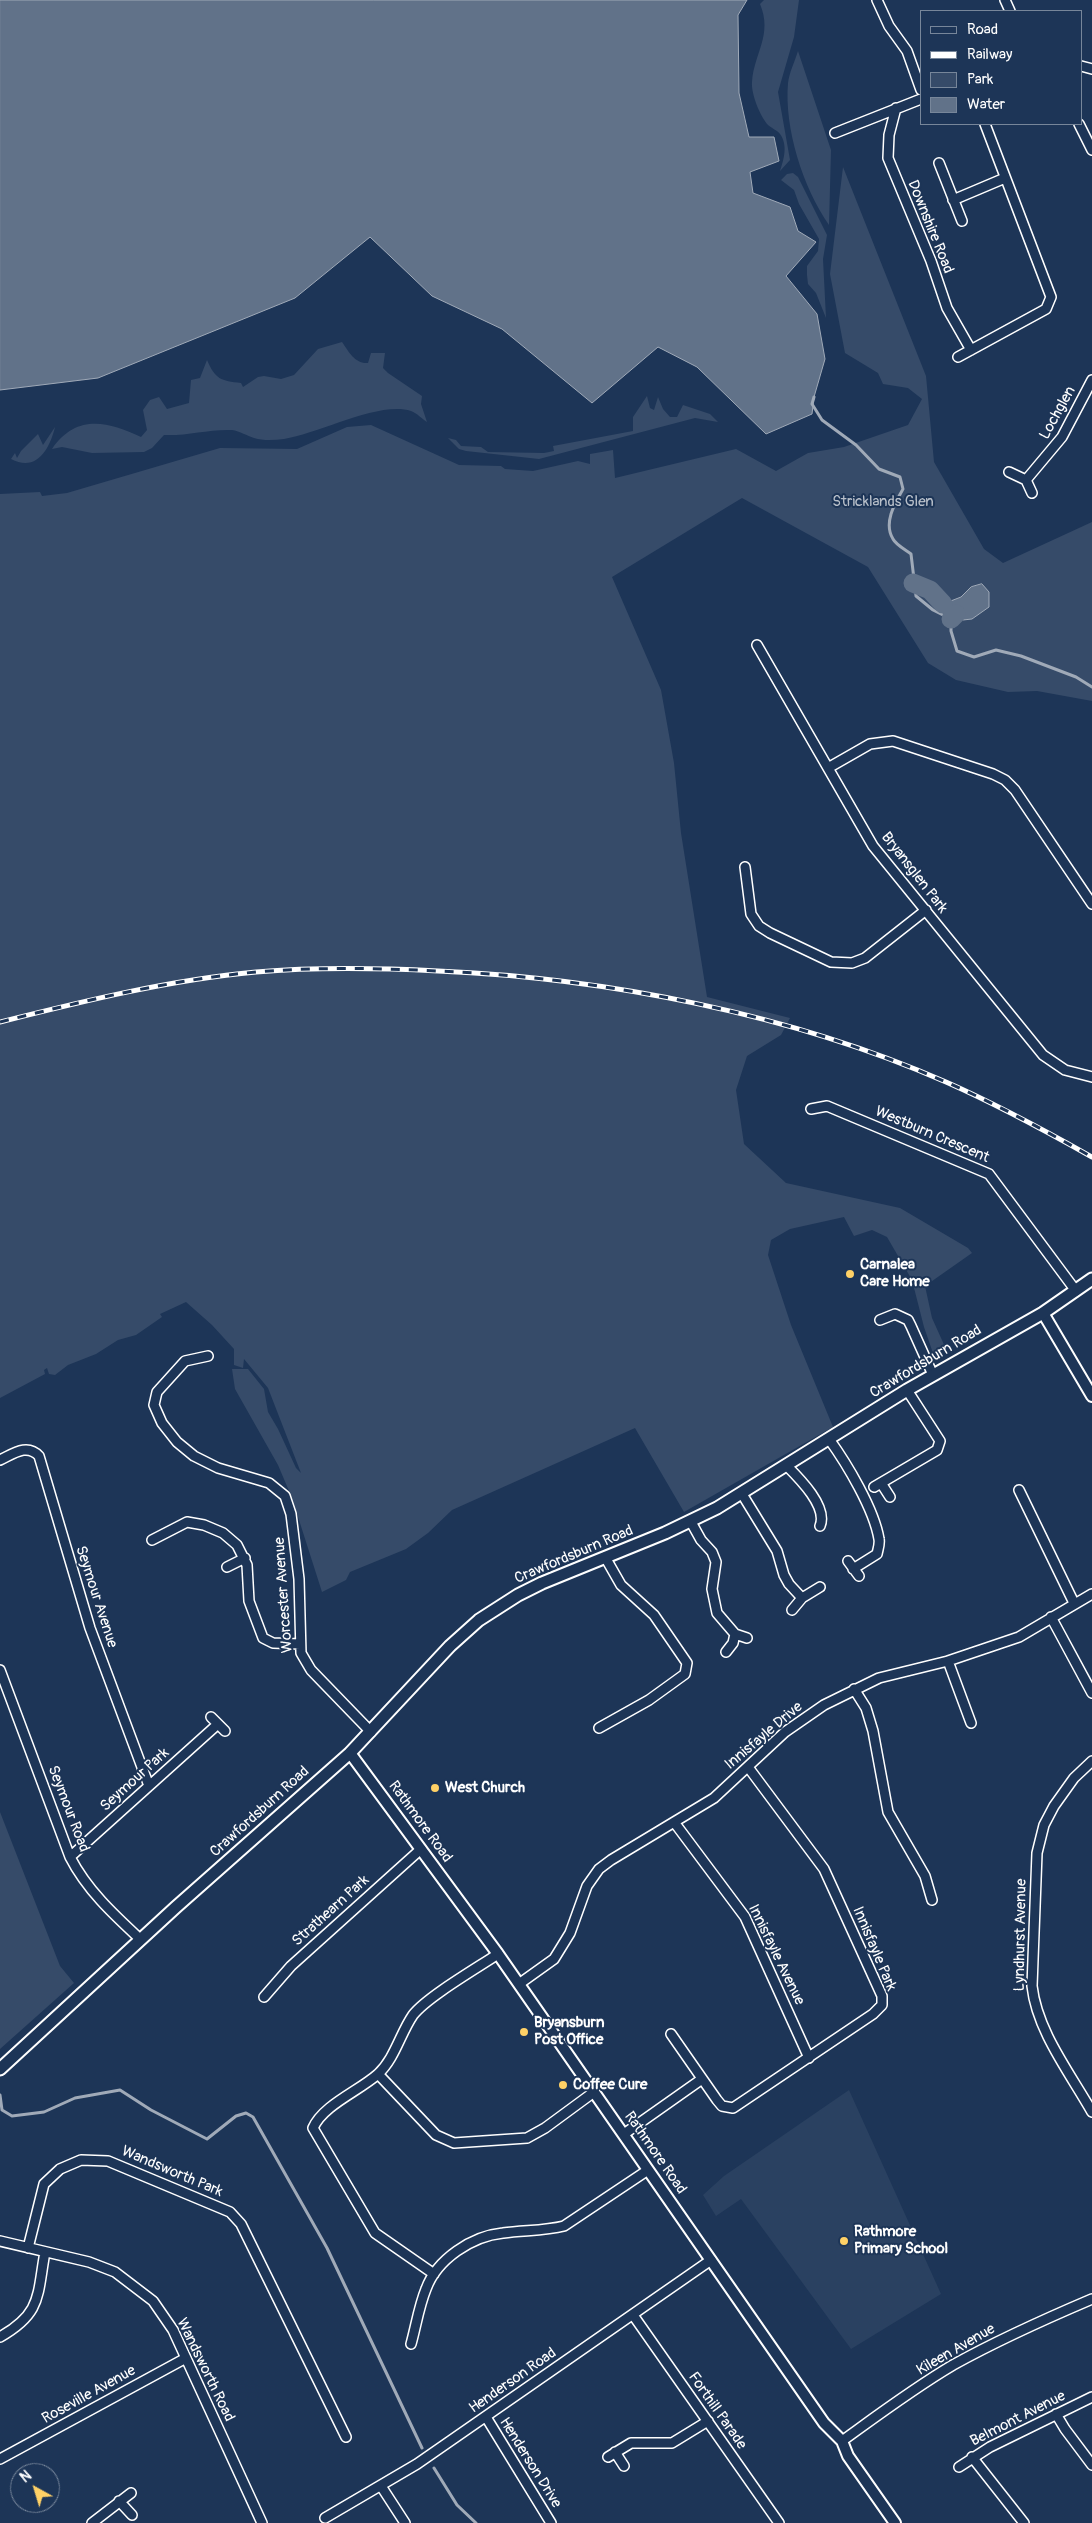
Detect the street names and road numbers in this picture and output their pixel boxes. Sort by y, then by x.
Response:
street label: Downshire Road [903,178,957,276]
street label: Lochglen [1036,383,1080,443]
street label: Bryansglen Park [877,829,951,917]
street label: Westburn Crescent [872,1103,992,1167]
street label: Crawfordsburn Road [867,1322,985,1402]
street label: Crawfordsburn Road [512,1522,636,1588]
street label: Worcester Avenue [271,1536,297,1654]
street label: Seymour Avenue [71,1544,121,1650]
street label: Innisfayle Drive [722,1698,806,1774]
street label: Seymour Park [97,1744,173,1816]
street label: Seymour Road [43,1763,93,1855]
street label: Crawfordsburn Road [207,1763,313,1861]
street label: Rathmore Road [384,1778,456,1866]
street label: Strathearn Park [289,1872,373,1950]
street label: Lyndhurst Avenue [1011,1878,1031,1992]
street label: Innisfayle Avenue [744,1902,808,2008]
street label: Innisfayle Park [848,1904,900,1994]
street label: Rathmore Road [620,2108,690,2198]
street label: Wandsworth Park [119,2143,225,2201]
street label: Wandsworth Road [172,2315,238,2425]
street label: Kileen Avenue [914,2320,998,2380]
street label: Henderson Road [466,2344,560,2418]
street label: Roseville Avenue [39,2362,139,2428]
street label: Forthill Parade [684,2369,750,2453]
street label: Belmont Avenue [967,2387,1069,2451]
street label: Henderson Drive [495,2415,565,2511]

